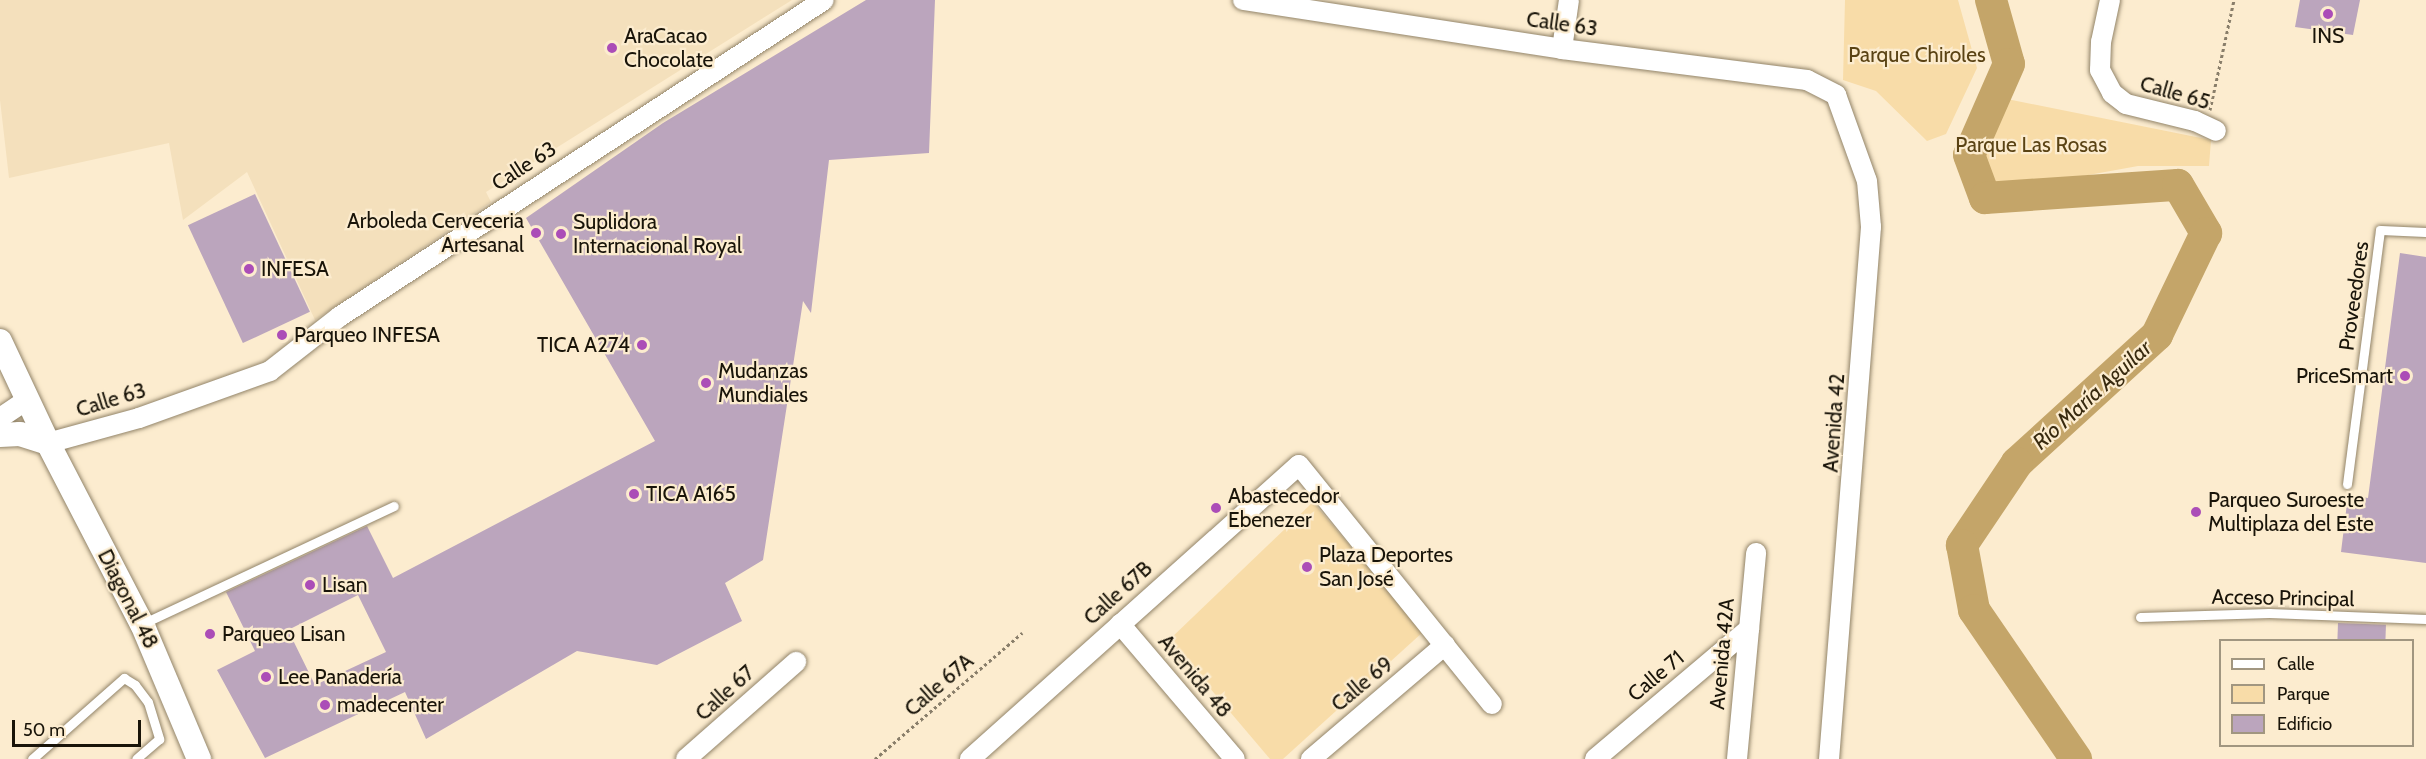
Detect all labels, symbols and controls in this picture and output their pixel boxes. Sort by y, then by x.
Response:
street label: Calle 63 [1525,7,1599,41]
marker: INS [2321,7,2335,21]
place label: AraCacao Chocolate [624,23,713,73]
place label: INS [2312,23,2344,49]
marker: AraCacao Chocolate [605,41,619,55]
park label: Parque Chiroles [1848,42,1986,68]
street label: Calle 65 [2137,71,2213,115]
park label: Parque Las Rosas [1955,132,2107,158]
street label: Calle 63 [487,136,561,196]
place label: Arboleda Cerveceria Artesanal [347,208,524,258]
place label: Suplidora Internacional Royal [573,209,742,259]
marker: Arboleda Cerveceria Artesanal [529,226,543,240]
marker: Suplidora Internacional Royal [554,227,568,241]
street label: Proveedores [2334,240,2374,352]
place label: INFESA [261,256,329,282]
marker: INFESA [242,262,256,276]
place label: Parqueo INFESA [294,322,440,348]
marker: Parqueo INFESA [275,328,289,342]
place label: TICA A274 [537,332,630,358]
water label: Río María Aguilar [2027,335,2157,455]
marker: TICA A274 [635,338,649,352]
place label: Mudanzas Mundiales [718,358,808,408]
place label: PriceSmart [2296,363,2393,389]
marker: PriceSmart [2398,369,2412,383]
street label: Avenida 42 [1818,373,1850,473]
marker: Mudanzas Mundiales [699,376,713,390]
street label: Calle 63 [73,377,149,423]
place label: TICA A165 [646,481,736,507]
place label: Abastecedor Ebenezer [1228,483,1339,533]
marker: TICA A165 [627,487,641,501]
place label: Parqueo Suroeste Multiplaza del Este [2208,487,2374,537]
marker: Abastecedor Ebenezer [1209,501,1223,515]
marker: Parqueo Suroeste Multiplaza del Este [2189,505,2203,519]
place label: Plaza Deportes San José [1319,542,1453,592]
street label: Diagonal 48 [92,545,164,653]
street label: Calle 67B [1079,556,1157,630]
marker: Plaza Deportes San José [1300,560,1314,574]
place label: Lisan [322,572,367,598]
marker: Lisan [303,578,317,592]
street label: Acceso Principal [2211,584,2355,612]
street label: Avenida 42A [1705,597,1739,711]
place label: Parqueo Lisan [222,621,345,647]
marker: Parqueo Lisan [203,627,217,641]
street label: Avenida 48 [1153,629,1237,723]
legend [2219,639,2414,747]
street label: Calle 71 [1623,645,1689,707]
street label: Calle 67A [900,648,978,722]
street label: Calle 69 [1326,651,1398,717]
text: Calle [2277,653,2314,675]
street label: Calle 67 [690,660,760,726]
place label: Lee Panadería [278,664,402,690]
marker: Lee Panadería [259,670,273,684]
text: Parque [2277,683,2330,705]
place label: madecenter [337,692,444,718]
marker: madecenter [318,698,332,712]
scale bar [15,708,144,746]
text: Edificio [2277,713,2332,735]
text: 50 m [23,719,65,741]

